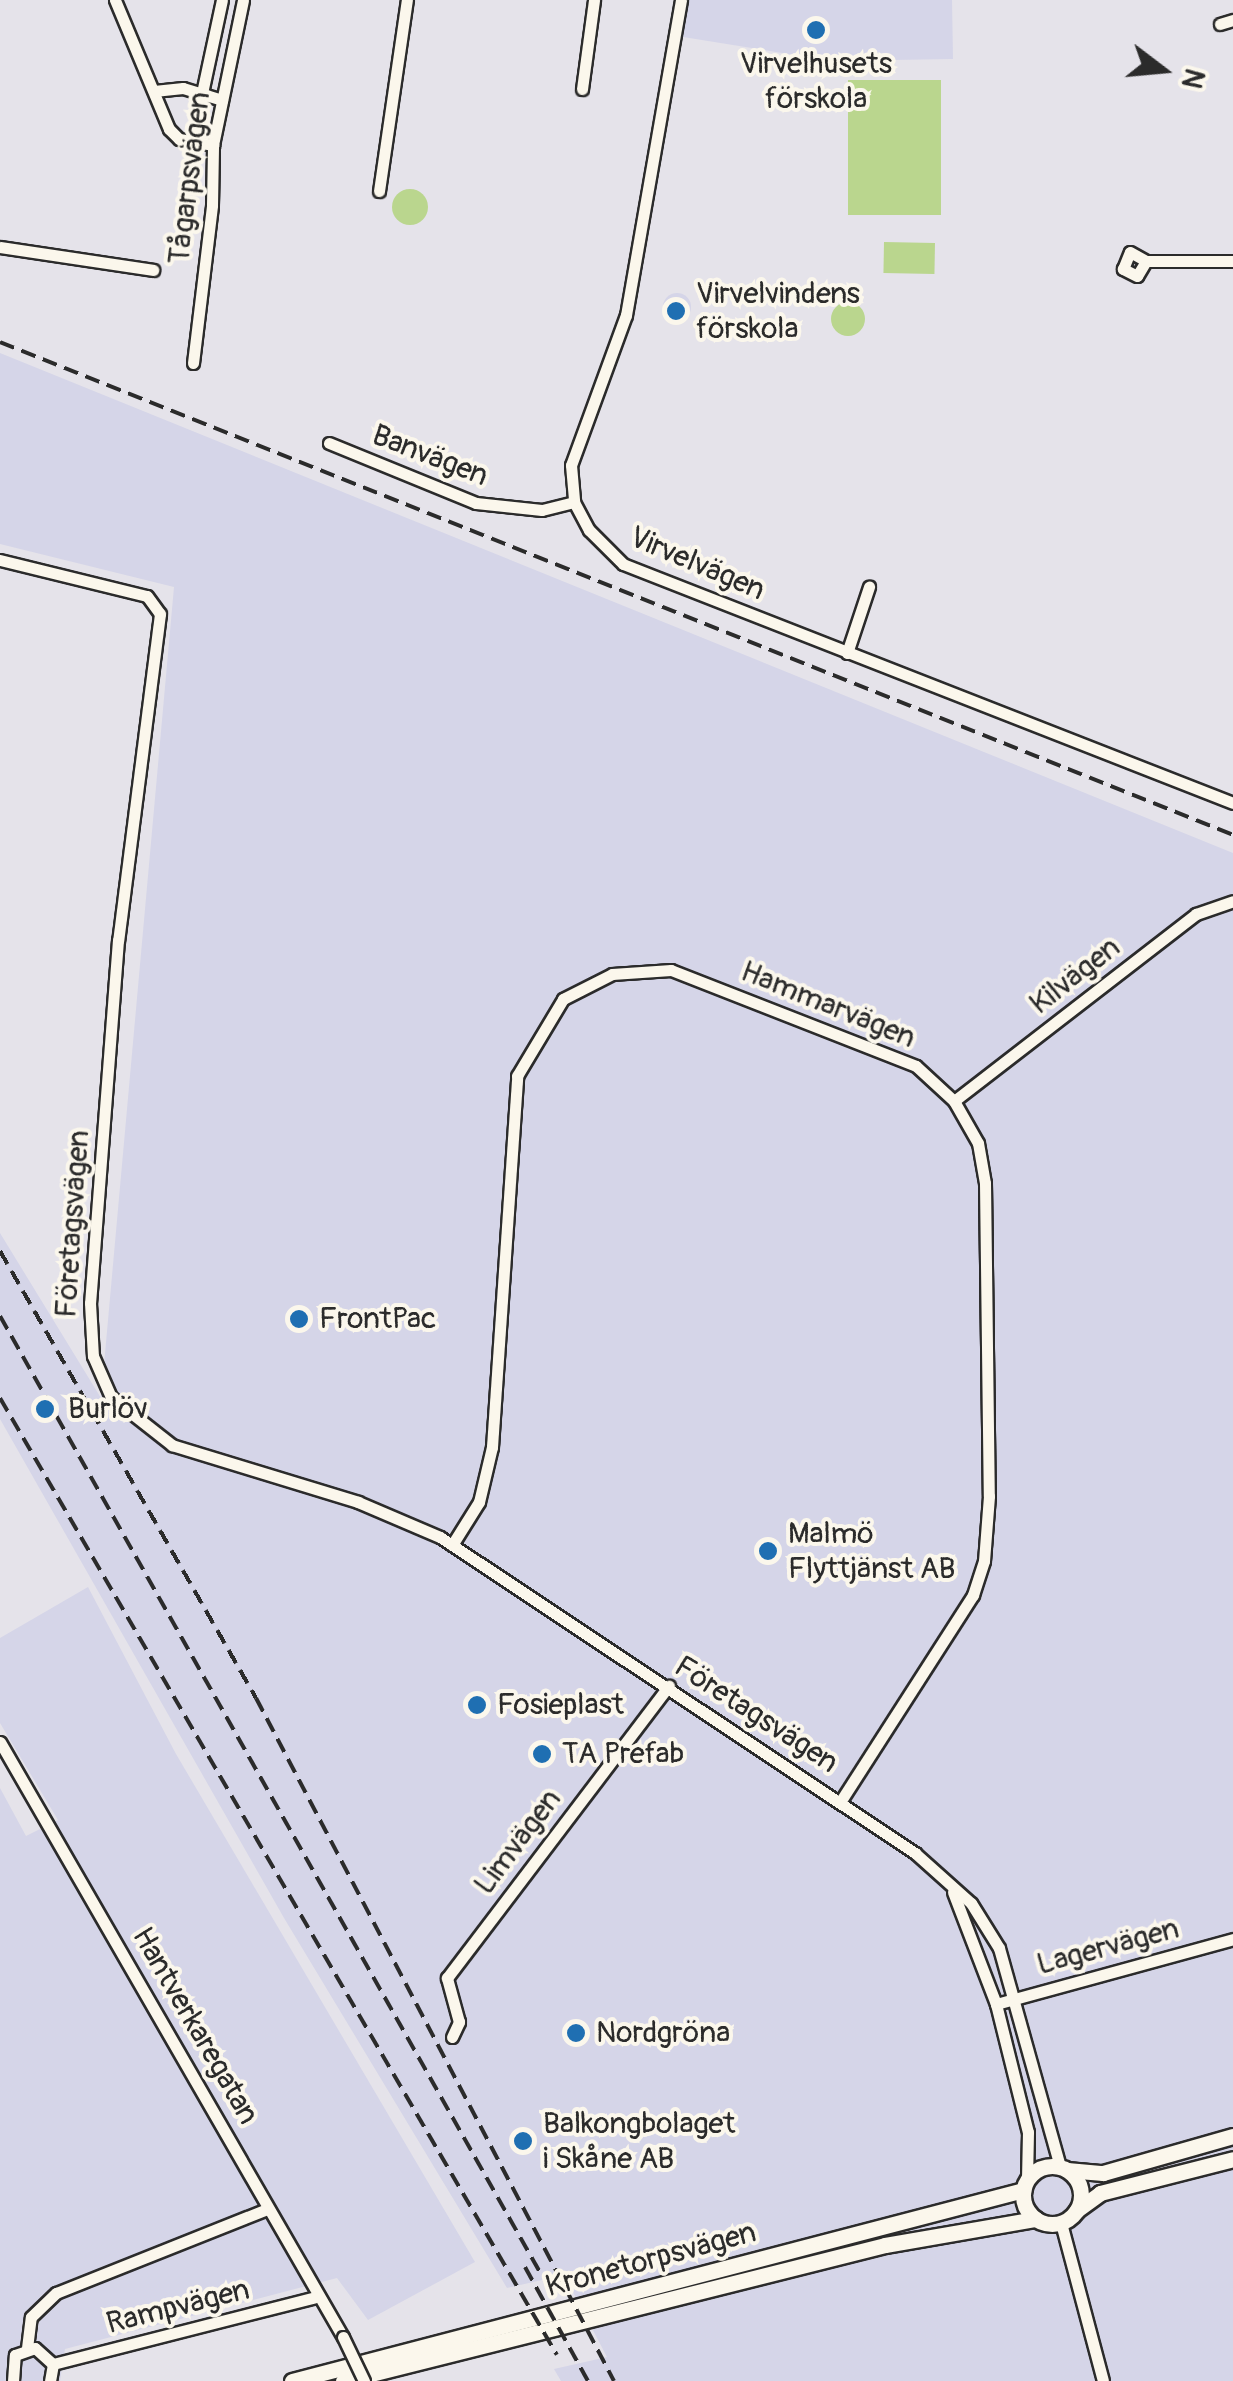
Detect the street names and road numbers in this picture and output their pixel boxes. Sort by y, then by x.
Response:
street label: Tågarpsvägen [162,90,218,266]
street label: Banvägen [367,418,493,494]
street label: Virvelvägen [624,519,770,609]
street label: Kilvägen [1023,930,1127,1022]
street label: Hammarvägen [736,954,920,1056]
street label: Företagsvägen [48,1129,98,1319]
street label: Företagsvägen [667,1649,845,1781]
street label: Limvägen [467,1782,569,1902]
street label: Lagervägen [1033,1911,1183,1983]
street label: Hantverkaregatan [124,1921,266,2131]
street label: Kronetorpsvägen [542,2215,760,2305]
street label: Rampvägen [103,2272,253,2342]

